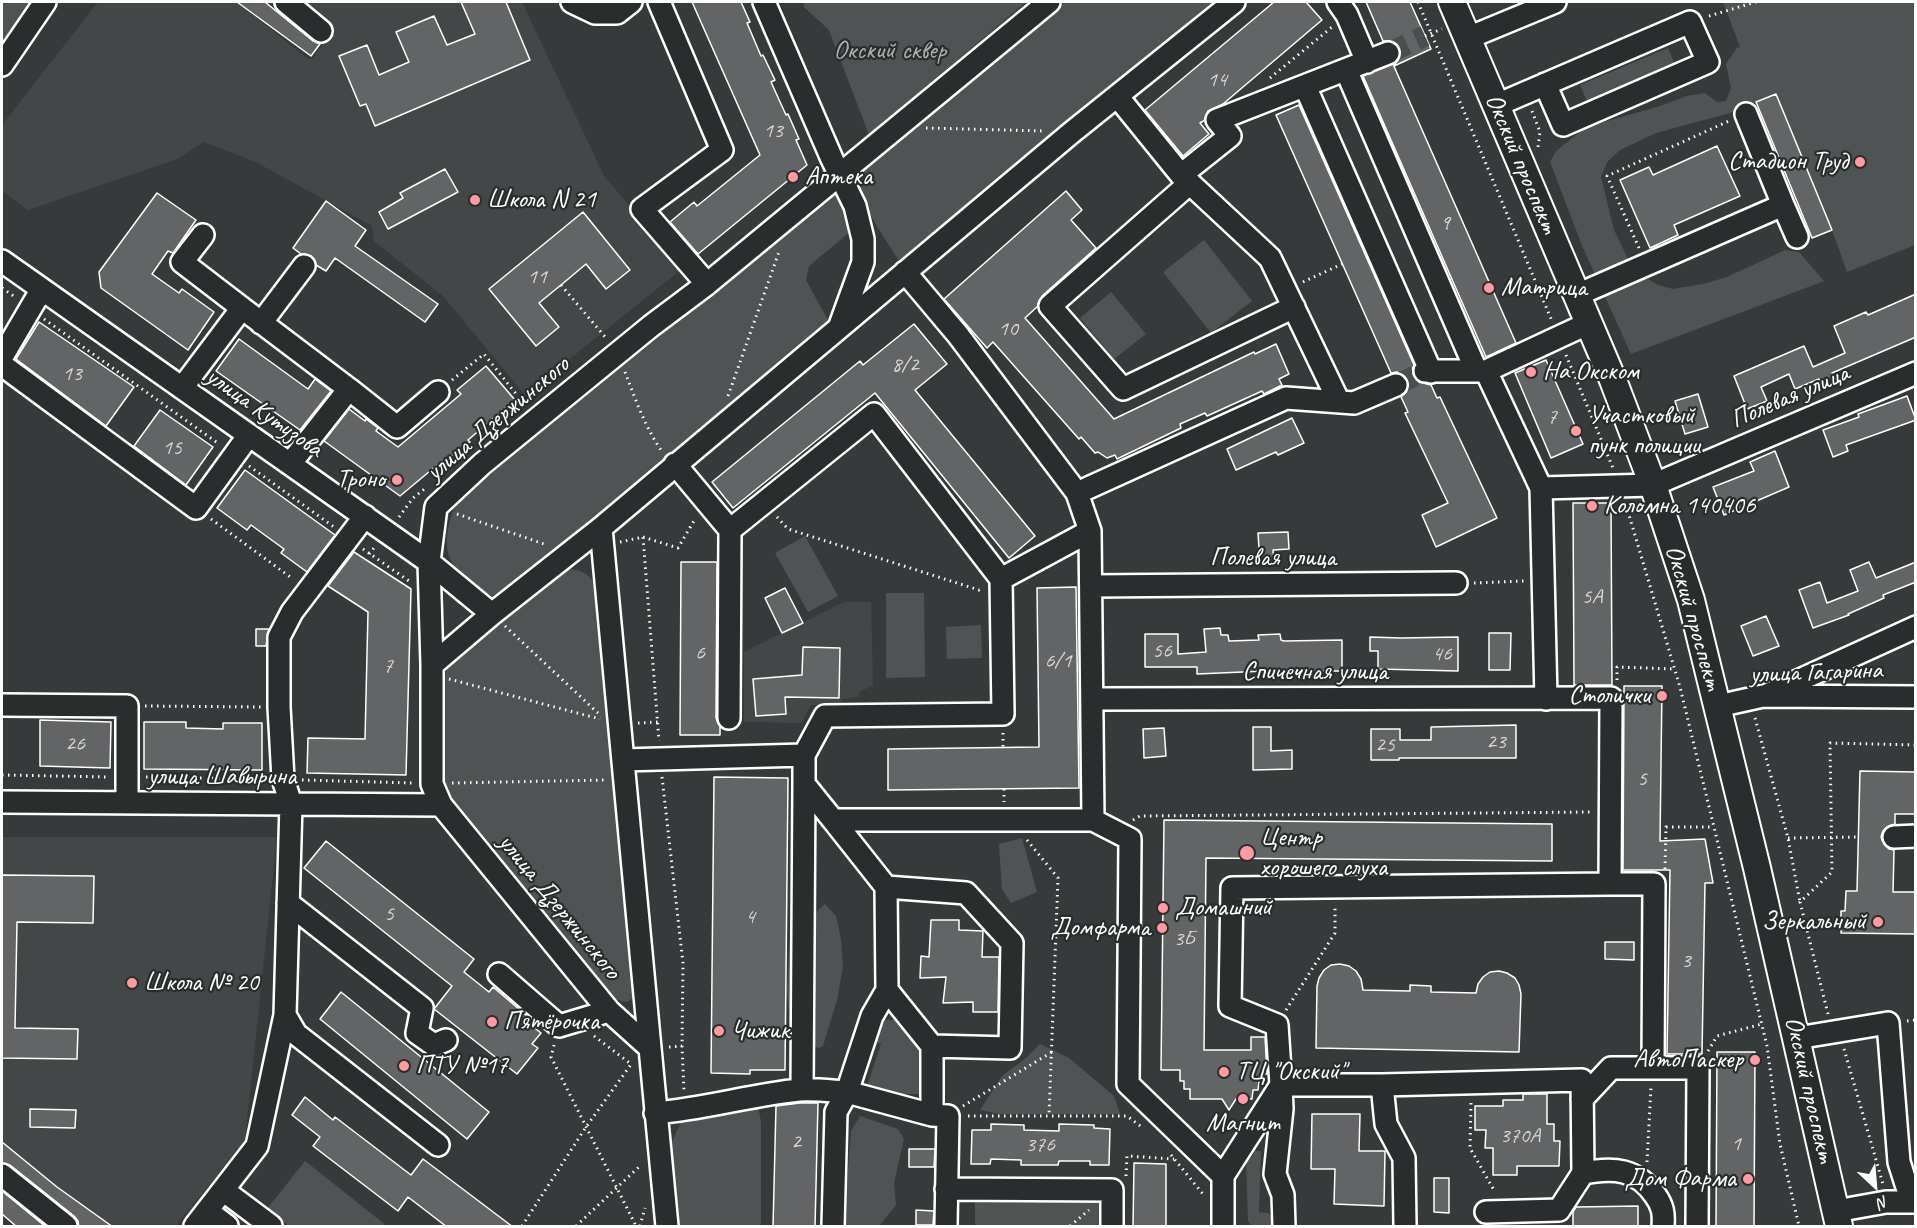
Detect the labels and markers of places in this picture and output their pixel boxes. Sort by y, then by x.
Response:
place label: Стадион Труд [1728,146,1848,178]
marker: Стадион Труд [1853,155,1867,169]
place label: Аптека [805,161,872,193]
marker: Аптека [786,170,800,184]
place label: Школа N 21 [487,184,596,216]
marker: Школа N 21 [468,193,482,207]
place label: Матрица [1501,272,1587,304]
marker: Матрица [1482,281,1496,295]
place label: На Окском [1543,356,1639,388]
marker: На Окском [1524,365,1538,379]
place label: Участковый пунк полиции [1588,400,1700,461]
marker: Участковый пунк полиции [1569,424,1583,438]
place label: Троно [337,464,385,496]
marker: Троно [390,473,404,487]
place label: Коломна 140406 [1604,490,1755,522]
marker: Коломна 140406 [1585,499,1599,513]
place label: Столички [1569,680,1650,712]
marker: Столички [1655,689,1669,703]
place label: Центр хорошего слуха [1260,822,1387,884]
marker: Центр хорошего слуха [1238,844,1256,862]
place label: Домашний [1175,892,1272,924]
marker: Домашний [1156,901,1170,915]
place label: Зеркальный [1762,906,1866,938]
place label: Домфарма [1051,912,1150,944]
marker: Зеркальный [1871,915,1885,929]
marker: Домфарма [1155,921,1169,935]
place label: Школа № 20 [144,967,259,999]
marker: Школа № 20 [125,976,139,990]
place label: Пятёрочка [504,1006,599,1038]
marker: Пятёрочка [485,1015,499,1029]
place label: Чижик [731,1015,789,1047]
marker: Чижик [712,1024,726,1038]
place label: АвтоПаскер [1633,1044,1743,1076]
place label: ПТУ №17 [416,1050,508,1082]
marker: АвтоПаскер [1748,1053,1762,1067]
place label: ТЦ "Окский" [1236,1056,1345,1088]
marker: ПТУ №17 [397,1059,411,1073]
marker: ТЦ "Окский" [1217,1065,1231,1079]
marker: Магнит [1236,1092,1250,1106]
place label: Магнит [1206,1108,1280,1140]
place label: Дом Фарма [1624,1163,1736,1195]
marker: Дом Фарма [1741,1172,1755,1186]

